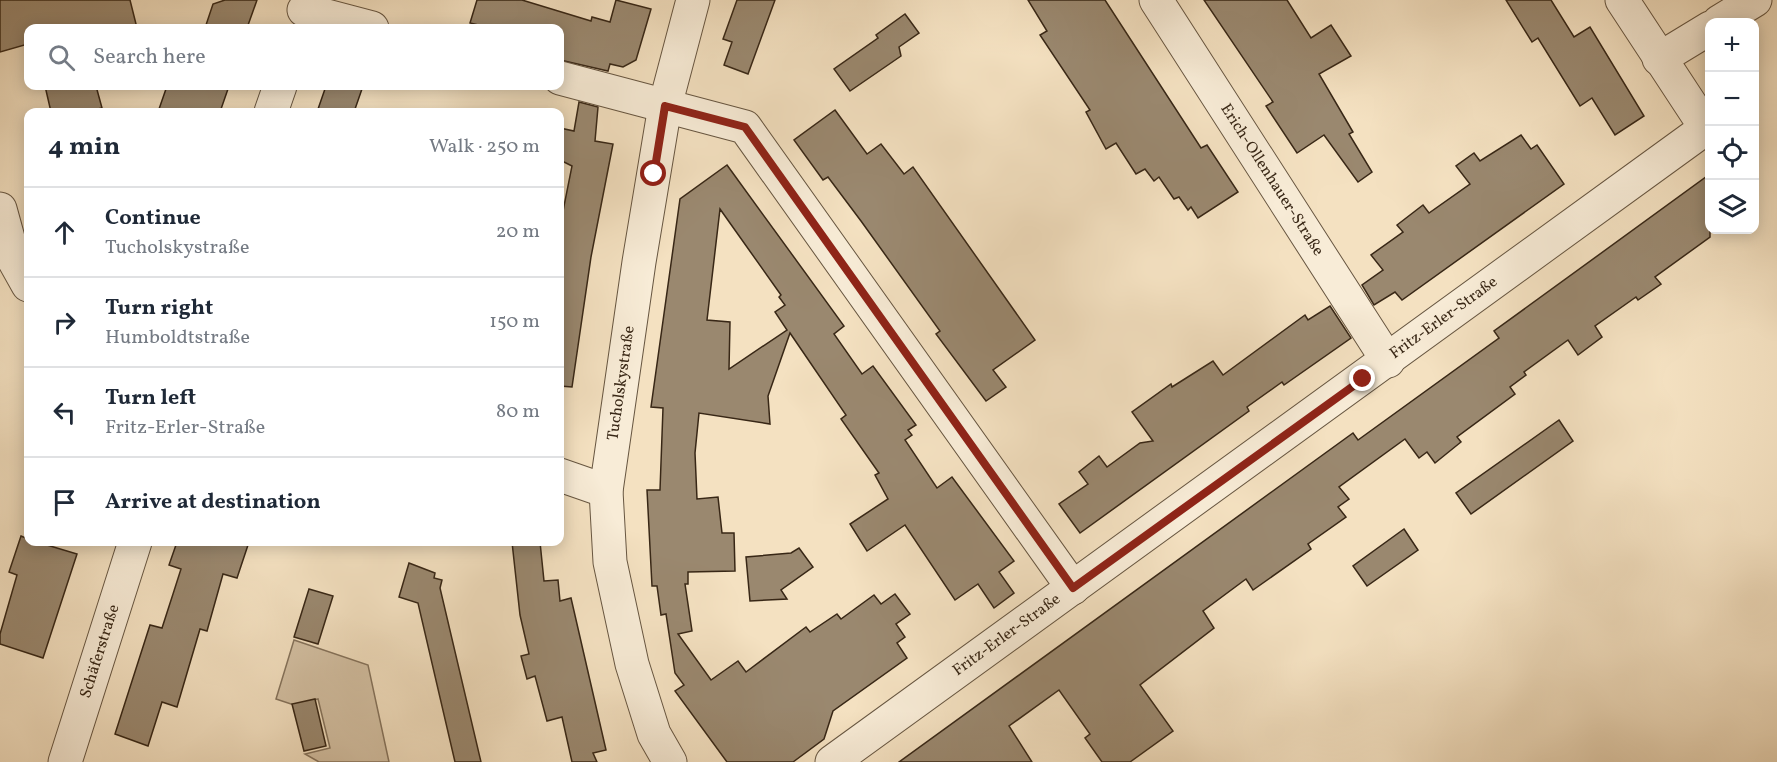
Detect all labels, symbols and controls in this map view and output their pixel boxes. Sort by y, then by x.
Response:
map controls [1705,18,1759,234]
button: + [1705,18,1759,72]
search box [24,24,564,90]
icon: search [45,41,78,74]
text: Search here [93,42,206,73]
button: − [1705,72,1759,126]
street label: Erich-Ollenhauer-Straße [1215,100,1329,260]
button: locate [1705,126,1759,180]
text: 4 min [48,129,120,165]
text: Walk · 250 m [429,133,540,161]
route start [640,160,666,186]
button: layers [1705,180,1759,234]
text: Continue [105,203,201,234]
icon: ahead [48,216,81,249]
text: 20 m [496,218,540,246]
text: Tucholskystraße [105,234,249,262]
street label: Fritz-Erler-Straße [1386,271,1502,365]
text: Turn right [105,293,213,324]
icon: right [48,306,81,339]
text: 150 m [489,308,540,336]
text: Humboldtstraße [105,324,250,352]
street label: Tucholskystraße [602,324,641,442]
route end [1349,365,1375,391]
text: Turn left [105,383,196,414]
icon: left [48,396,81,429]
text: 80 m [496,398,540,426]
text: Fritz-Erler-Straße [105,414,265,442]
icon: arrive [48,486,81,519]
text: Arrive at destination [105,487,321,518]
street label: Fritz-Erler-Straße [948,589,1065,682]
street label: Schäferstraße [75,602,125,701]

